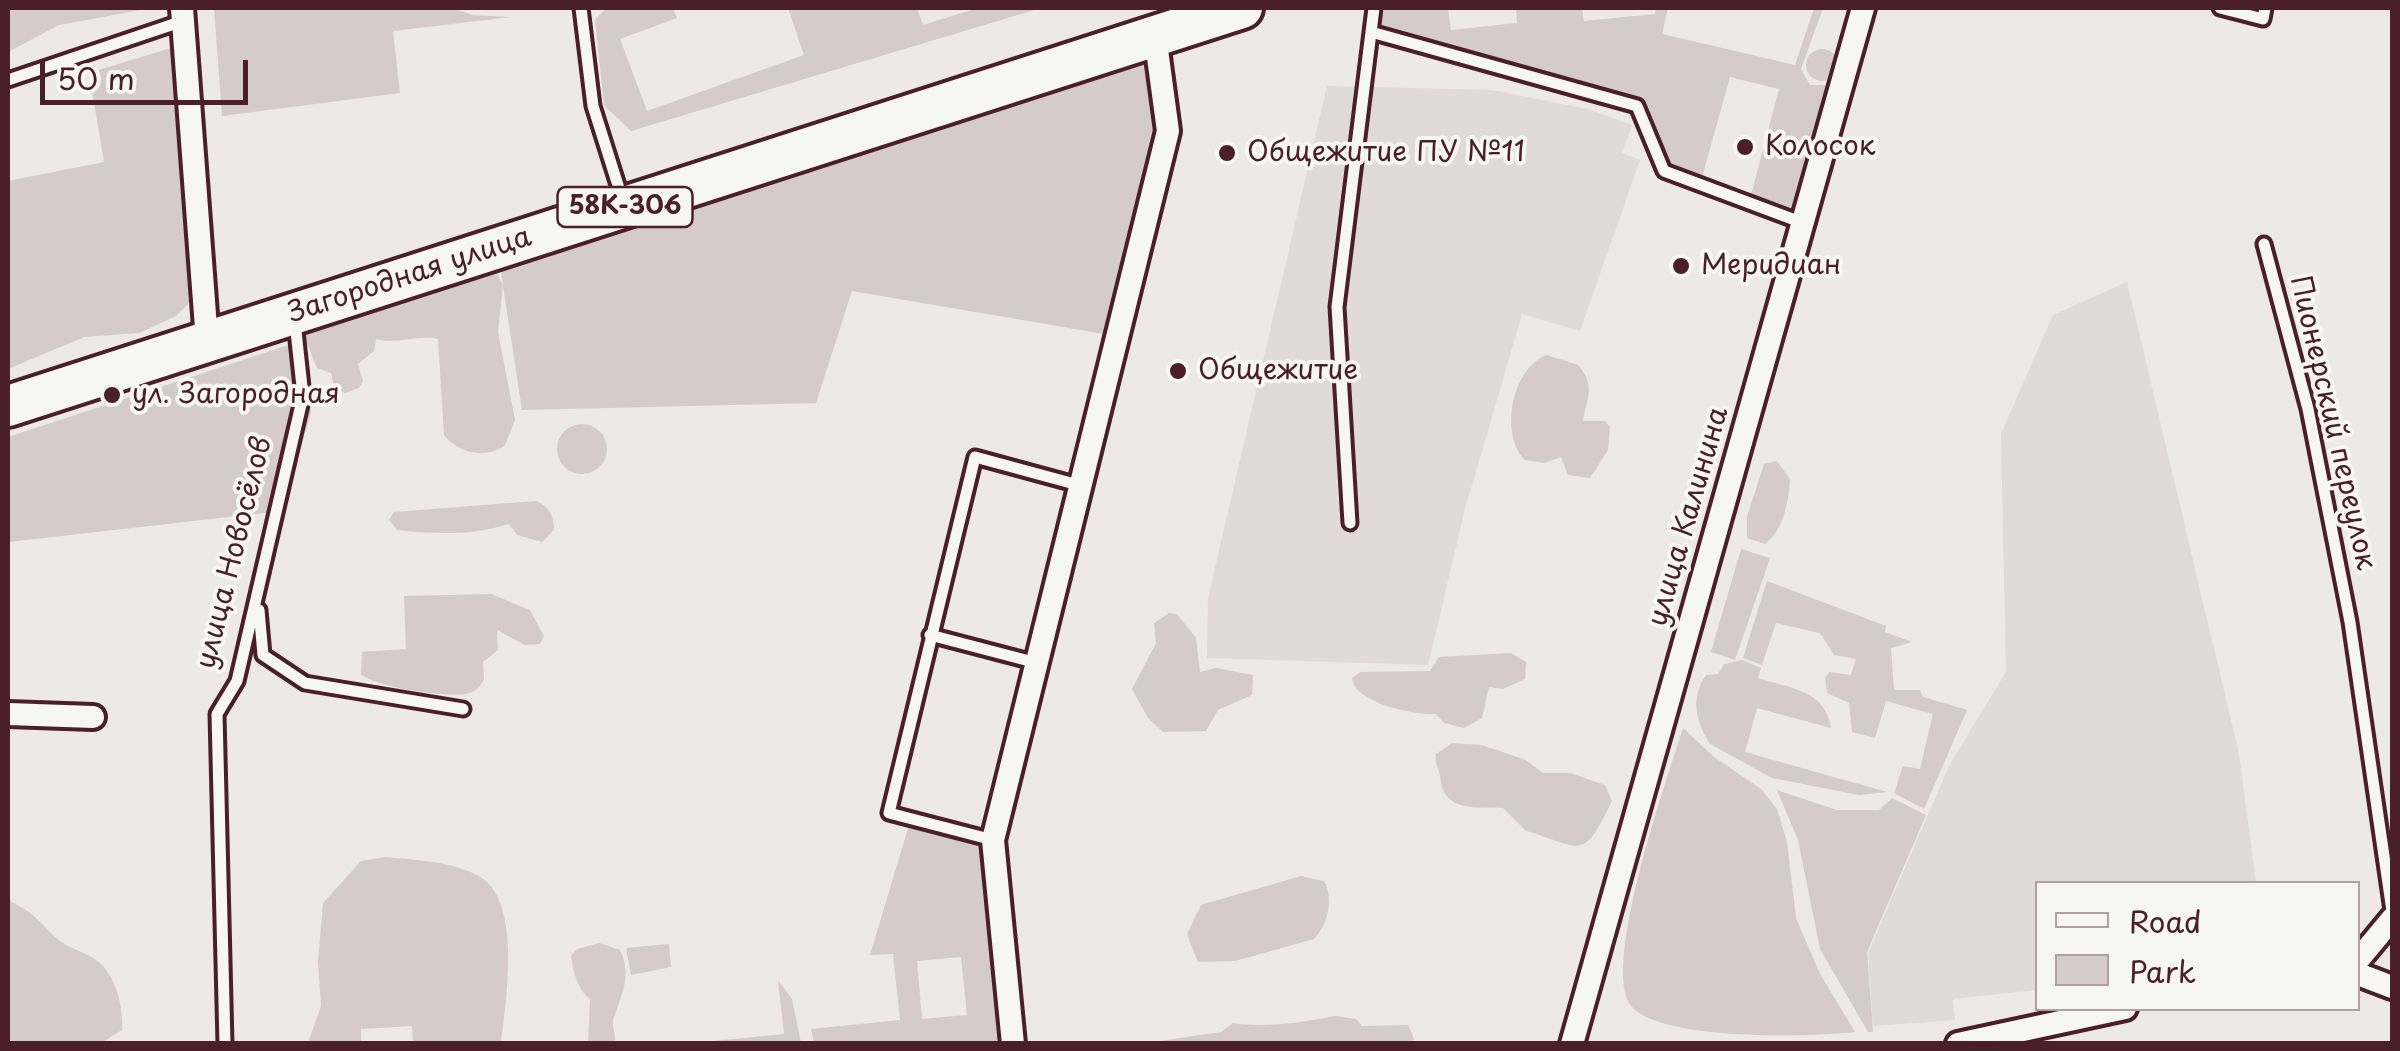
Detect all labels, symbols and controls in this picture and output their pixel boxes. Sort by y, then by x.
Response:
scale bar [45,40,252,102]
text: 50 m [57,55,135,100]
place label: Колосок [1765,130,1875,164]
place label: Общежитие ПУ №11 [1247,136,1525,170]
marker: Колосок [1734,136,1756,158]
marker: Общежитие ПУ №11 [1216,142,1238,164]
road number: 58К-306 [558,187,692,227]
street label: Загородная улица [284,221,536,331]
place label: Меридиан [1701,249,1841,283]
marker: Меридиан [1670,255,1692,277]
street label: Пионерский переулок [2282,273,2382,573]
place label: Общежитие [1198,354,1358,388]
marker: Общежитие [1167,360,1189,382]
place label: ул. Загородная [132,378,340,412]
marker: ул. Загородная [101,384,123,406]
street label: улица Калинина [1642,403,1736,631]
street label: улица Новосёлов [190,433,280,673]
legend [2035,881,2360,1011]
text: Road [2129,898,2202,943]
text: Park [2129,948,2196,993]

